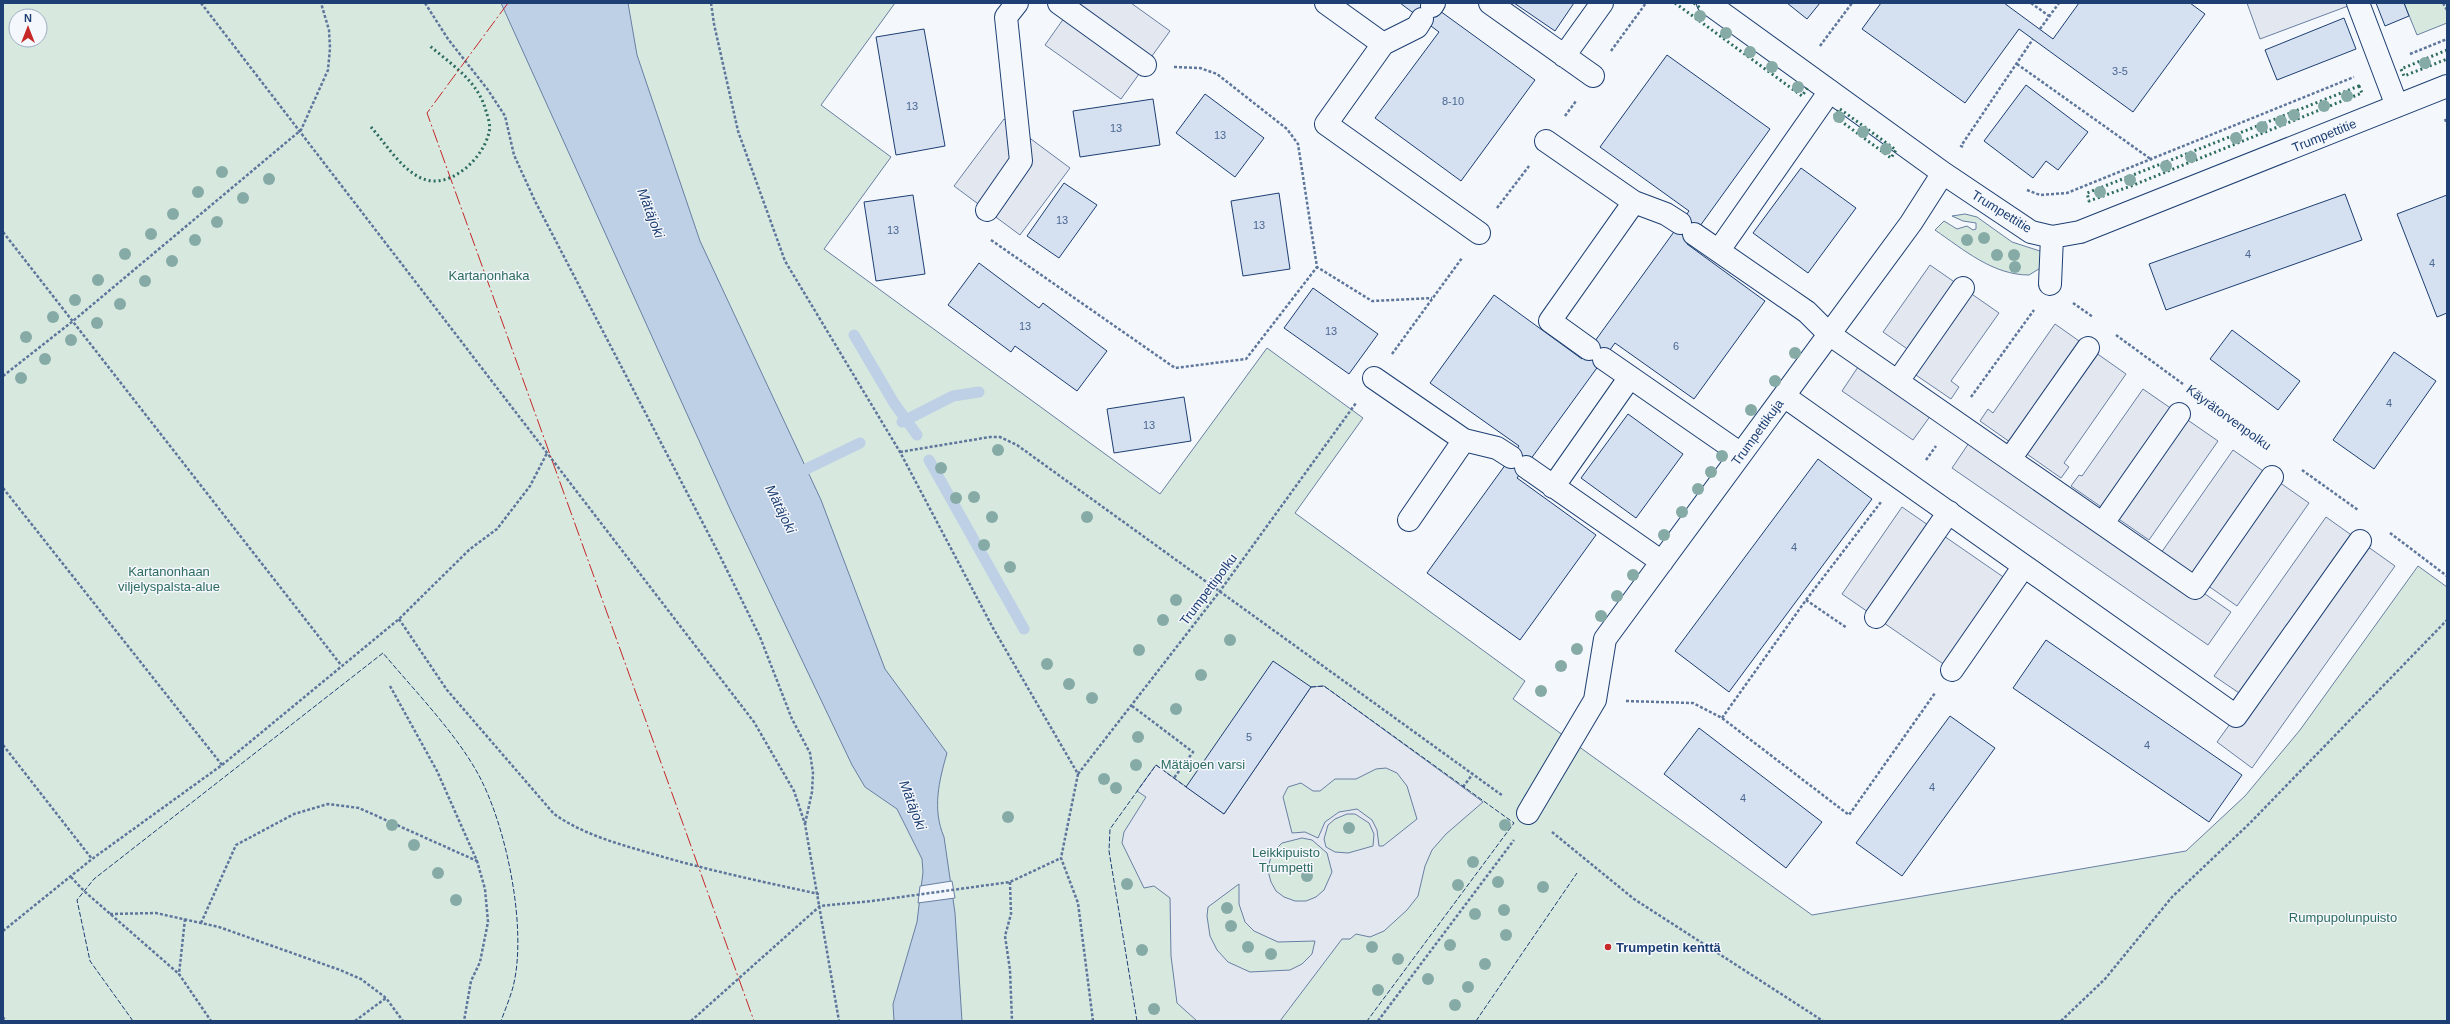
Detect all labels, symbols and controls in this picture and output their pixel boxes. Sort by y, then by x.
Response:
north arrow [8,8,48,48]
text: N [24,12,32,24]
house number: 3-5 [2112,65,2128,77]
house number: 8-10 [1442,95,1464,107]
house number: 13 [906,100,918,112]
street label: Trumpettitie [2290,116,2359,155]
house number: 13 [1110,122,1122,134]
house number: 13 [1214,129,1226,141]
water label: Mätäjoki [634,186,668,241]
street label: Trumpettitie [1969,187,2035,236]
house number: 13 [1056,214,1068,226]
house number: 13 [1253,219,1265,231]
house number: 13 [887,224,899,236]
house number: 4 [2245,248,2251,260]
house number: 4 [2429,257,2435,269]
park label: Kartanonhaka [449,268,530,283]
house number: 13 [1019,320,1031,332]
house number: 13 [1325,325,1337,337]
house number: 6 [1673,340,1679,352]
street label: Käyrätorvenpolku [2183,382,2274,453]
street label: Trumpettikuja [1728,396,1787,468]
house number: 4 [2386,397,2392,409]
house number: 13 [1143,419,1155,431]
water label: Mätäjoki [762,482,800,537]
house number: 4 [1791,541,1797,553]
street label: Trumpettipolku [1177,551,1240,628]
park label: Kartanonhaan viljelyspalsta-alue [118,564,220,594]
house number: 5 [1246,731,1252,743]
house number: 4 [2144,739,2150,751]
park label: Mätäjoen varsi [1161,757,1245,772]
water label: Mätäjoki [896,778,930,833]
house number: 4 [1929,781,1935,793]
house number: 4 [1740,792,1746,804]
park label: Leikkipuisto Trumpetti [1252,845,1320,875]
park label: Rumpupolunpuisto [2289,910,2397,925]
place label: Trumpetin kenttä [1616,940,1722,955]
marker: Trumpetin kenttä [1603,942,1613,952]

